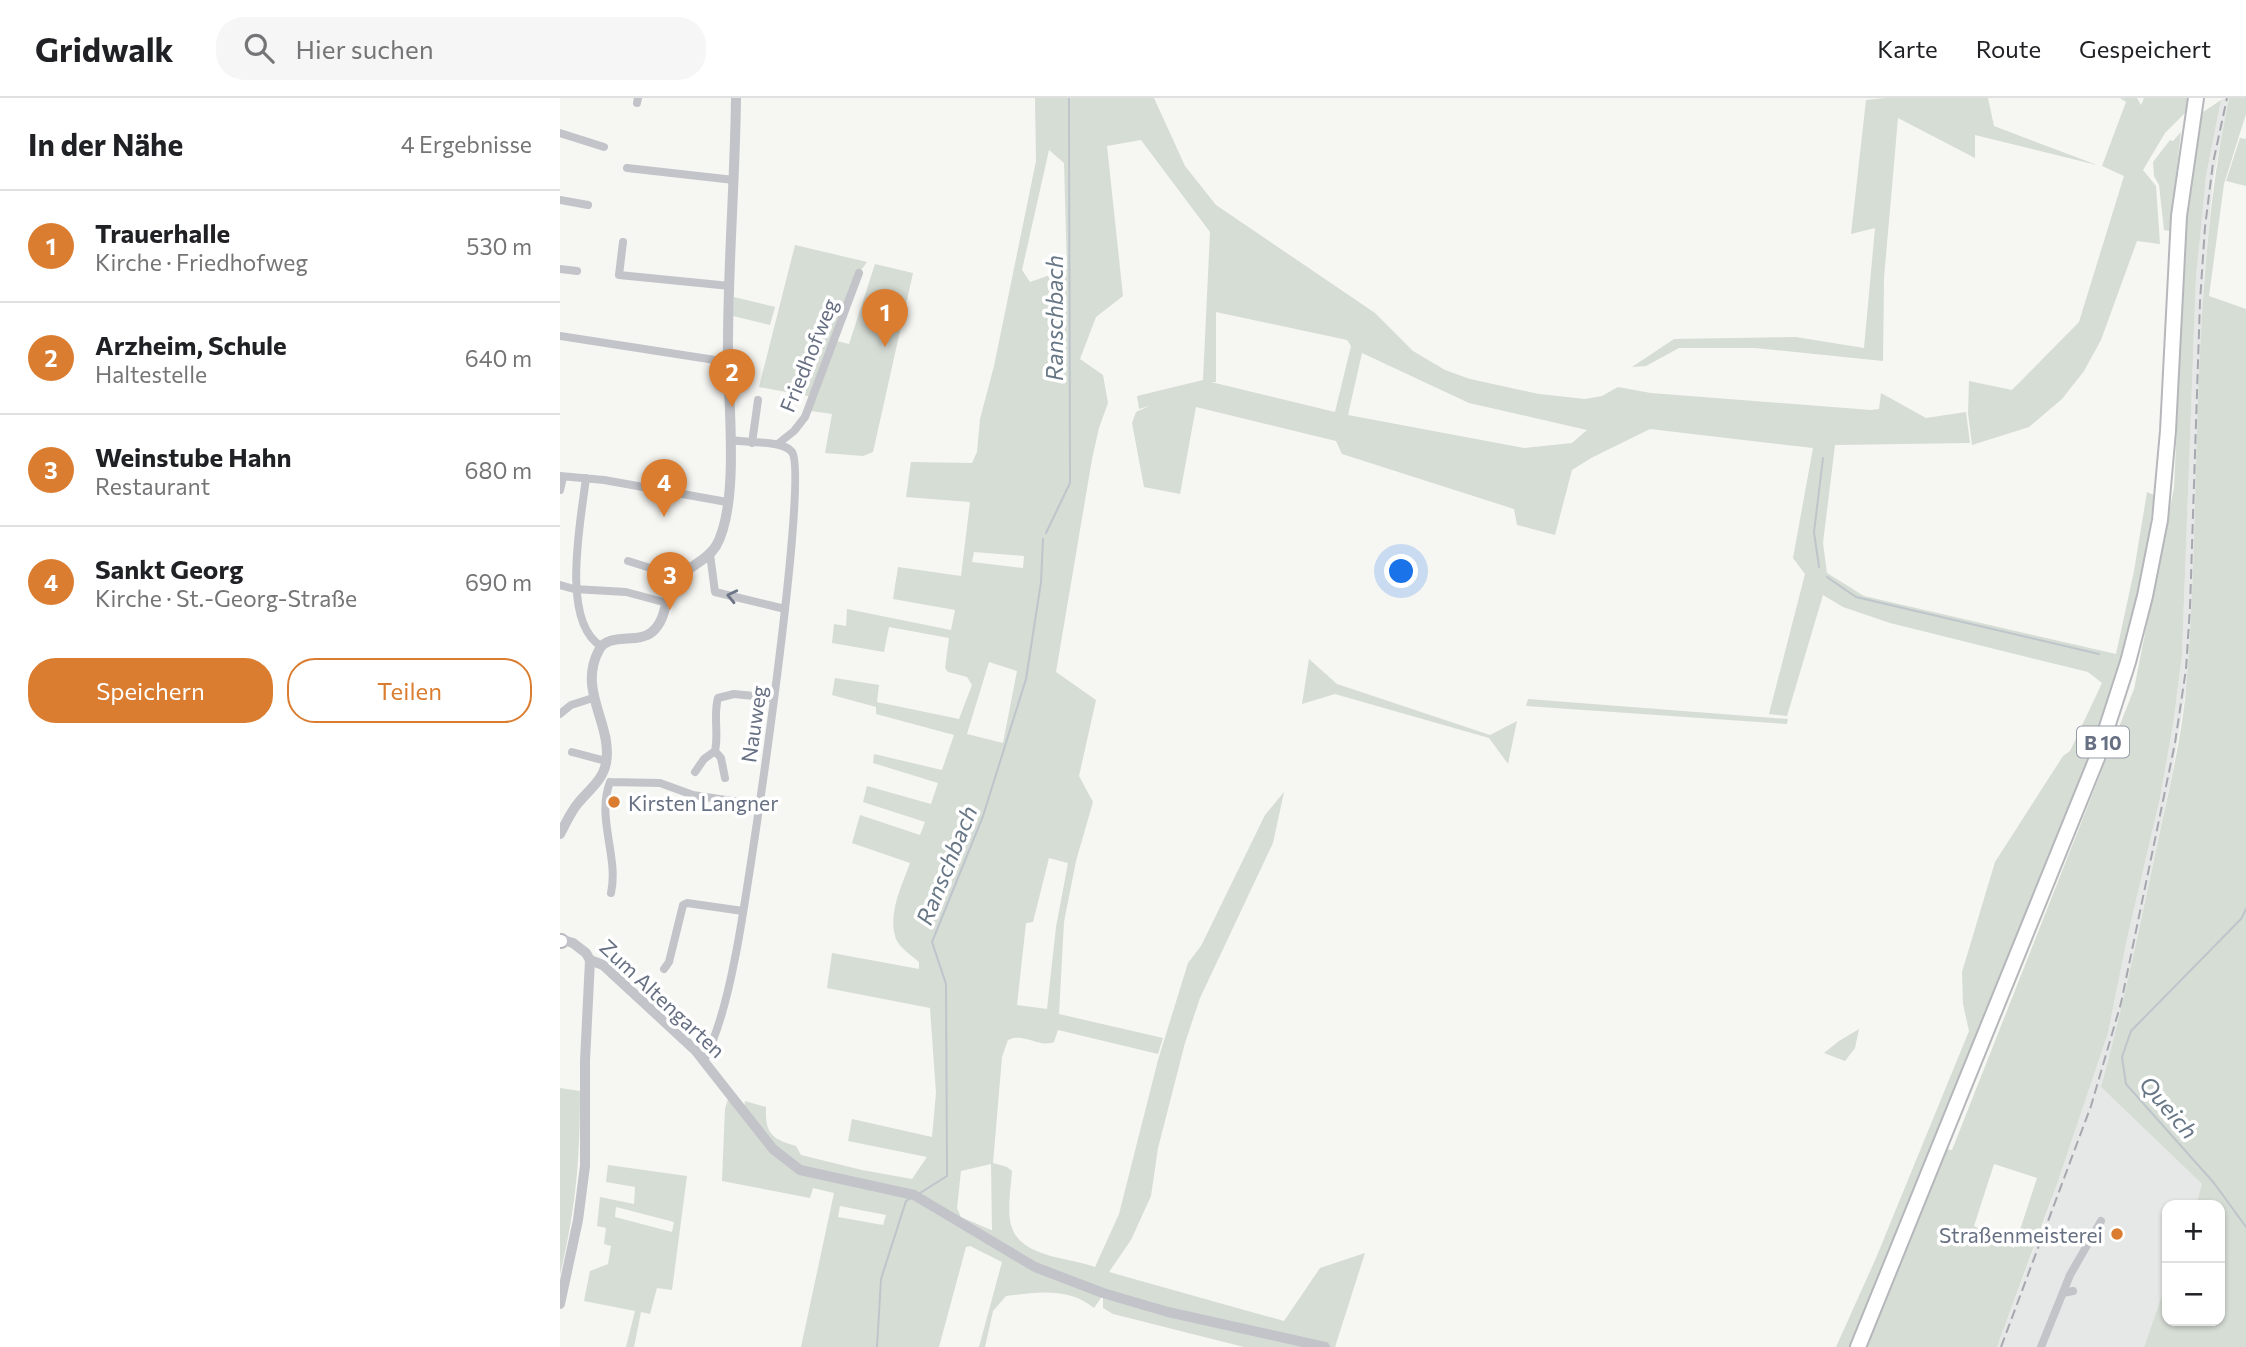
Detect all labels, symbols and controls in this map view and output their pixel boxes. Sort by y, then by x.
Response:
search box [216,17,706,80]
text: Gridwalk [35,28,174,69]
icon: search [240,29,278,67]
text: Hier suchen [296,33,434,64]
text: Karte [1877,34,1938,63]
text: Route [1976,34,2041,63]
text: Gespeichert [2079,34,2211,63]
text: In der Nähe [28,125,183,162]
text: 4 Ergebnisse [401,130,532,158]
text: Trauerhalle [95,217,230,248]
text: 1 [46,232,56,260]
text: 530 m [466,232,532,260]
text: Kirche · Friedhofweg [95,248,308,276]
water label: Ranschbach [1040,255,1068,381]
pin: 1 [862,289,908,347]
street label: Friedhofweg [774,295,842,415]
text: Arzheim, Schule [95,329,287,360]
text: 2 [44,344,58,372]
text: 640 m [465,344,532,372]
pin: 2 [709,349,755,407]
text: Haltestelle [95,360,207,388]
text: Weinstube Hahn [95,441,291,472]
text: 3 [44,456,58,484]
text: 680 m [465,456,532,484]
pin: 4 [641,459,687,517]
text: Restaurant [95,472,210,500]
pin: 3 [647,552,693,610]
text: Sankt Georg [95,553,243,584]
your location [1384,554,1418,588]
text: 4 [44,568,58,596]
text: 690 m [465,568,532,596]
text: Kirche · St.-Georg-Straße [95,584,357,612]
one-way arrow [726,590,738,605]
button: Speichern [28,658,273,723]
button: Teilen [287,658,532,723]
street label: Nauweg [735,684,771,764]
road number: B 10 [2077,726,2129,758]
place label: Kirsten Langner [628,790,779,815]
marker: Kirsten Langner [606,794,622,810]
water label: Ranschbach [909,801,983,929]
street label: Zum Altengarten [595,934,731,1062]
water label: Queich [2134,1070,2204,1144]
map controls [2162,1200,2225,1326]
button: + [2162,1200,2225,1263]
place label: Straßenmeisterei [1939,1222,2103,1247]
marker: Straßenmeisterei [2109,1226,2125,1242]
button: − [2162,1263,2225,1326]

